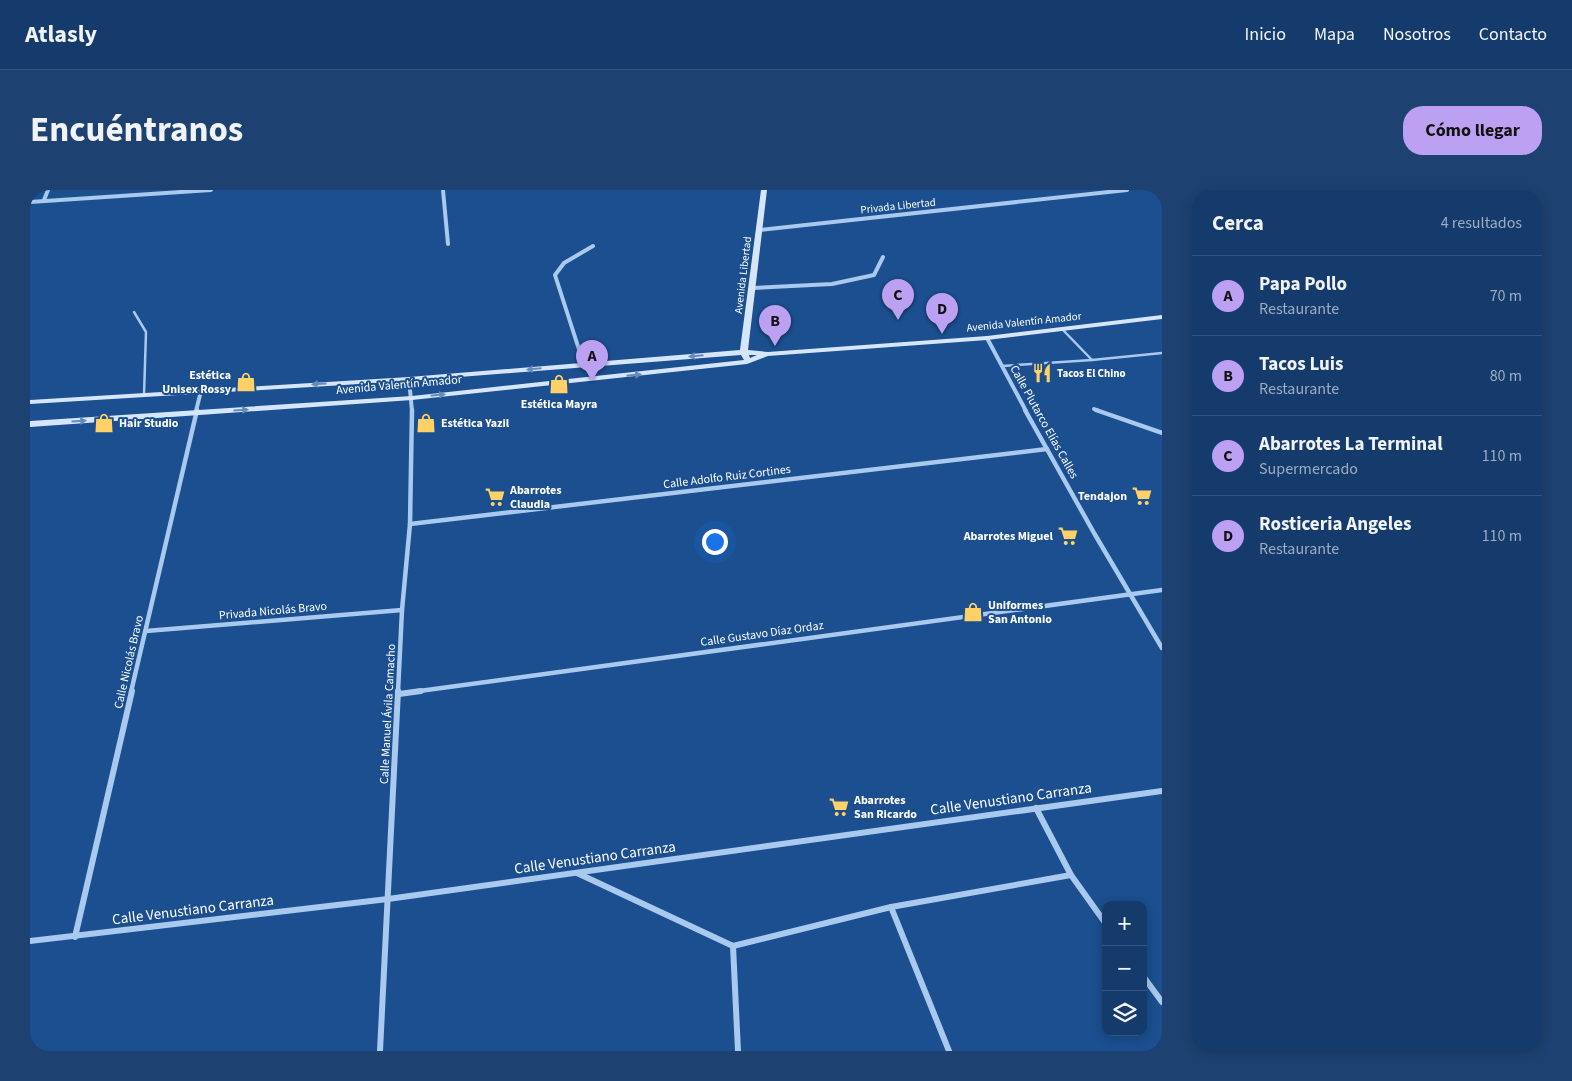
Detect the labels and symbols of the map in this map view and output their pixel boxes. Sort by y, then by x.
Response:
street label: Privada Libertad [860,195,936,217]
street label: Avenida Libertad [731,236,755,314]
pin: C [882,279,914,320]
pin: D [926,293,958,334]
pin: B [759,305,791,346]
street label: Avenida Valentín Amador [966,308,1082,335]
pin: A [576,340,608,381]
one-way arrow [688,352,704,360]
street label: Calle Plutarco Elías Calles [1006,362,1082,482]
restaurant icon: Tacos El Chino [1031,362,1053,384]
one-way arrow [526,365,542,373]
place label: Tacos El Chino [1057,366,1126,381]
place label: Estética Unisex Rossy [162,367,232,398]
shop icon: Estética Unisex Rossy [235,371,257,393]
street label: Avenida Valentín Amador [336,371,463,399]
one-way arrow [626,371,642,379]
shop icon: Estética Mayra [548,373,570,395]
one-way arrow [311,381,327,389]
one-way arrow [430,391,446,399]
place label: Estética Mayra [521,396,597,413]
one-way arrow [233,405,249,413]
shop icon: Hair Studio [93,412,115,434]
shop icon: Estética Yazil [415,412,437,434]
place label: Hair Studio [119,415,179,432]
place label: Estética Yazil [441,415,510,432]
one-way arrow [71,416,87,424]
street label: Calle Adolfo Ruiz Cortines [662,461,792,493]
place label: Abarrotes Claudia [509,482,562,513]
supermarket icon: Tendajon [1131,485,1153,507]
supermarket icon: Abarrotes Claudia [484,486,506,508]
place label: Tendajon [1078,488,1127,505]
supermarket icon: Abarrotes Miguel [1057,525,1079,547]
place label: Abarrotes Miguel [963,528,1054,545]
your location [702,529,728,555]
place label: Uniformes San Antonio [988,597,1052,628]
street label: Privada Nicolás Bravo [218,598,328,624]
shop icon: Uniformes San Antonio [962,601,984,623]
street label: Calle Nicolás Bravo [110,614,148,710]
street label: Calle Gustavo Díaz Ordaz [699,617,825,651]
street label: Calle Manuel Ávila Camacho [376,643,400,785]
street label: Calle Venustiano Carranza [929,777,1093,821]
place label: Abarrotes San Ricardo [853,792,917,823]
supermarket icon: Abarrotes San Ricardo [828,796,850,818]
street label: Calle Venustiano Carranza [513,836,677,880]
street label: Calle Venustiano Carranza [111,890,275,930]

